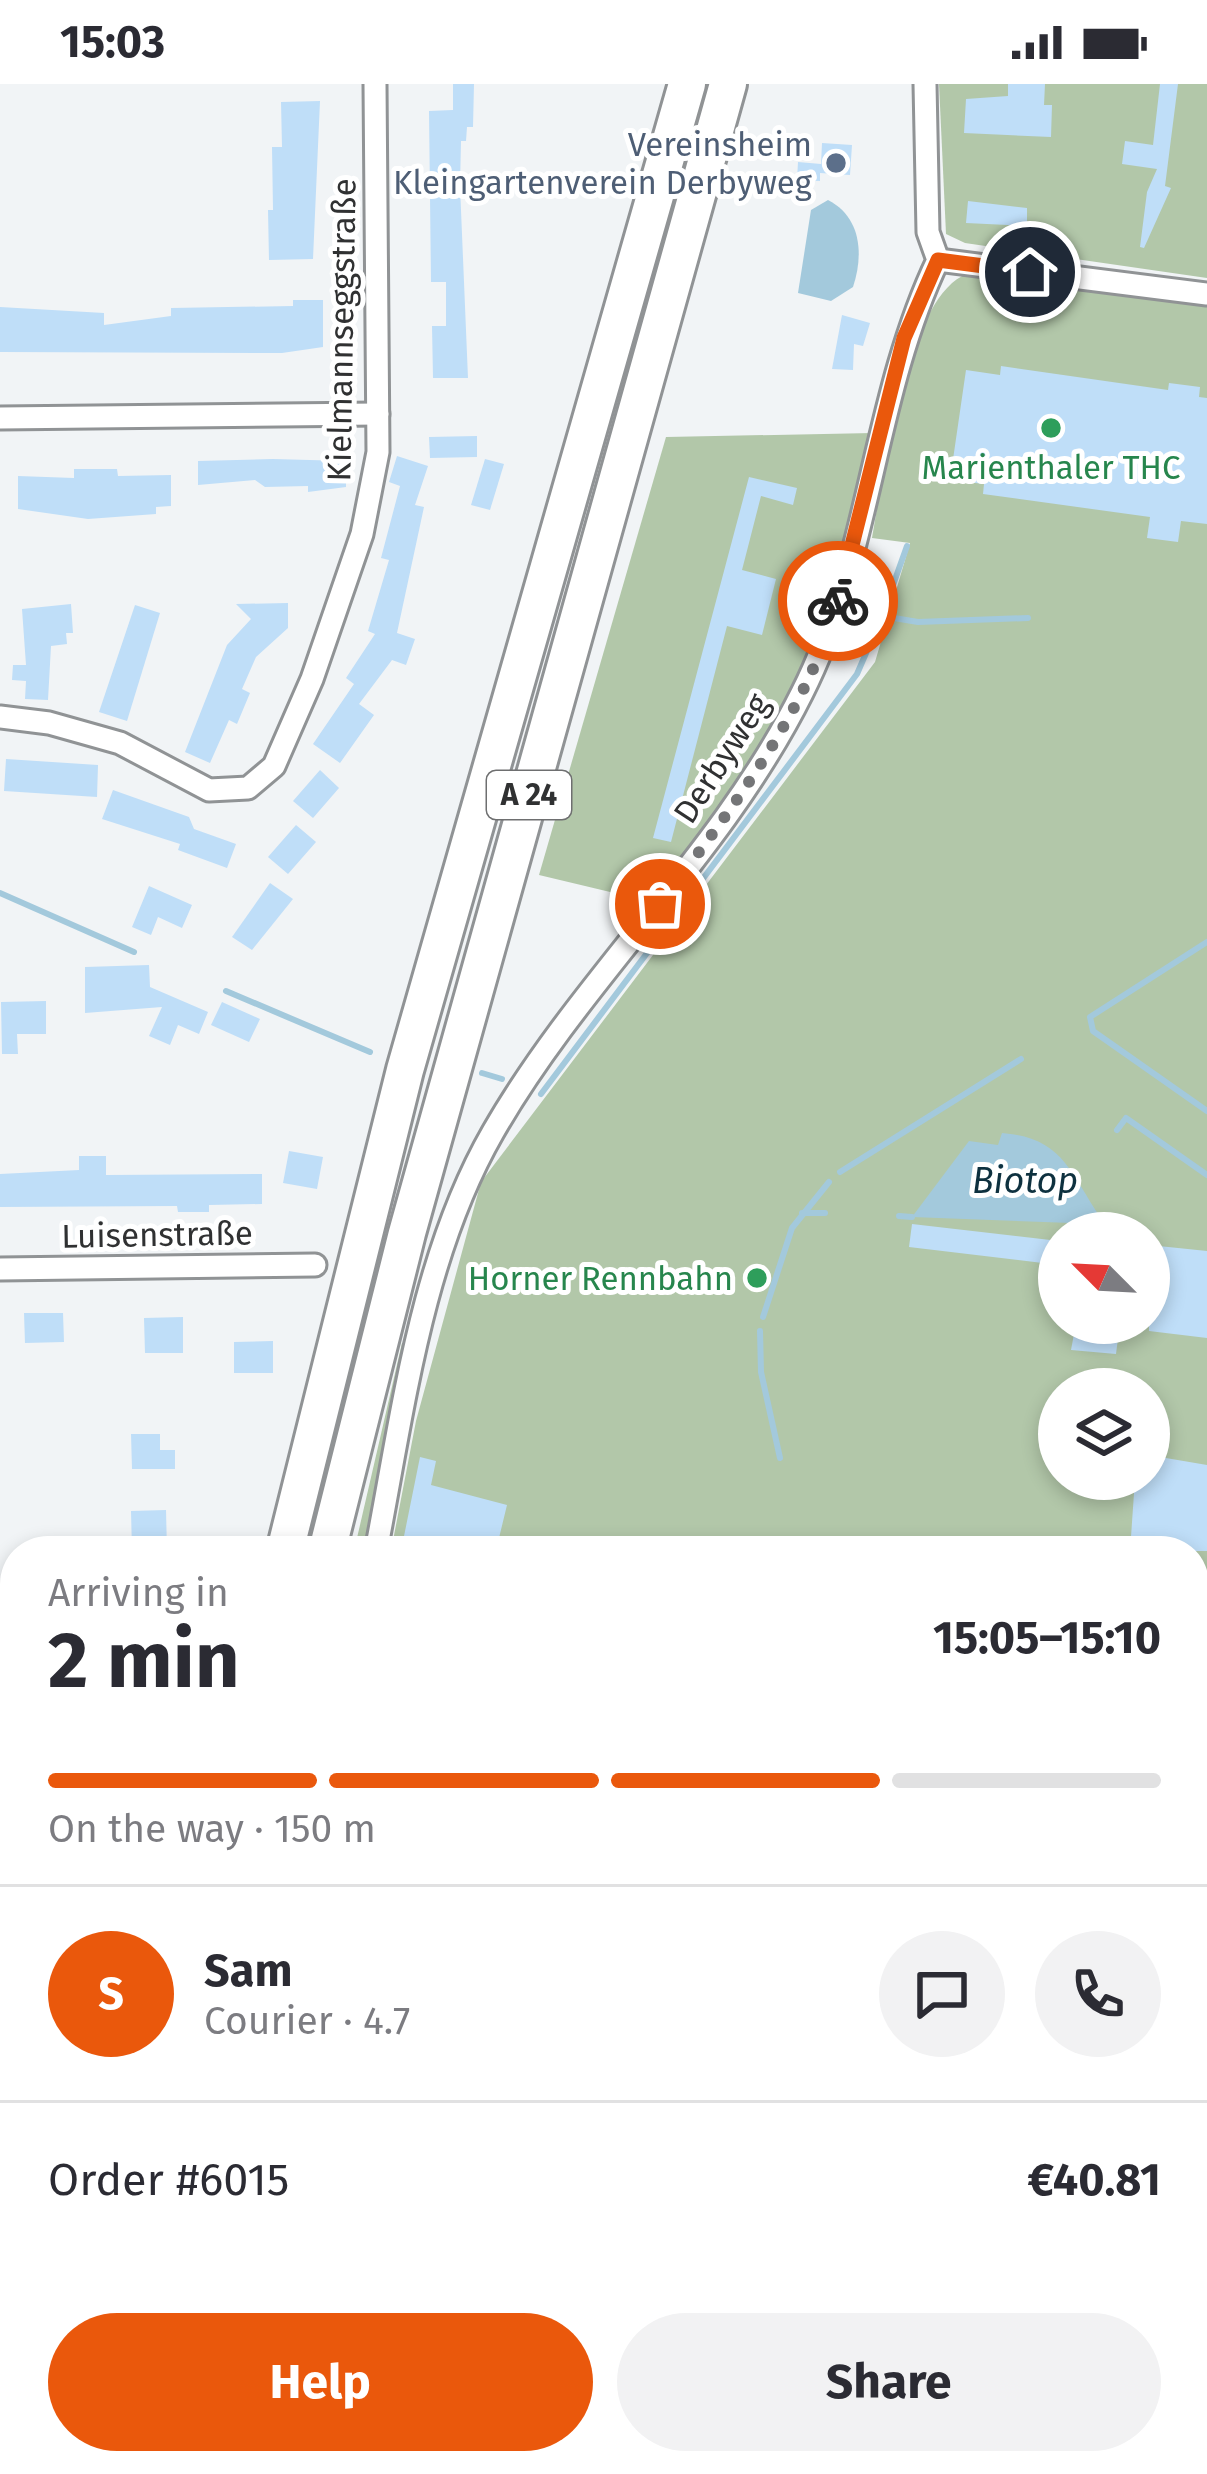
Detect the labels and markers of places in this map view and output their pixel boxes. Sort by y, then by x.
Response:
place label: Vereinsheim Kleingartenverein Derbyweg [393,125,813,203]
marker: Vereinsheim Kleingartenverein Derbyweg [823,150,849,176]
pin [979,221,1081,323]
marker: Marienthaler THC [1038,415,1064,441]
place label: Marienthaler THC [922,448,1180,488]
pin [609,853,711,955]
place label: Horner Rennbahn [468,1259,733,1299]
marker: Horner Rennbahn [744,1265,770,1291]

